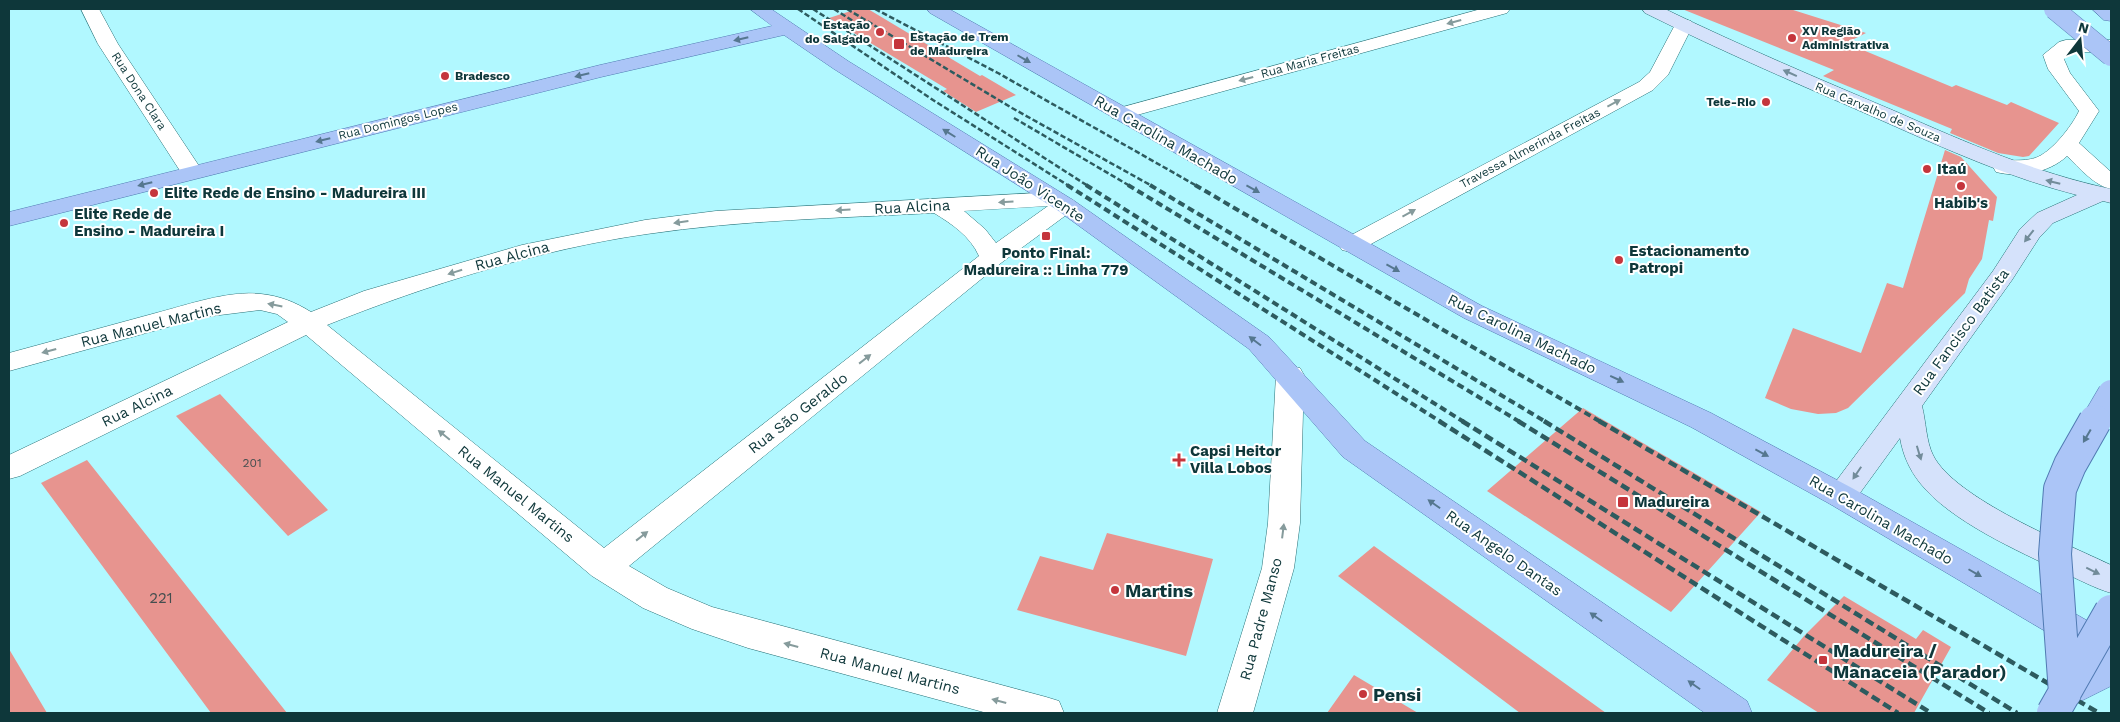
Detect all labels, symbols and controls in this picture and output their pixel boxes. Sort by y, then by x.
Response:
north arrow [2055,15,2105,65]
place label: Estação do Salgado [805,18,870,46]
one-way arrow [1446,18,1461,26]
text: N [2076,18,2091,37]
place label: XV Região Administrativa [1802,24,1889,52]
marker: Estação do Salgado [874,26,886,38]
place label: Estação de Trem de Madureira [910,30,1009,58]
marker: XV Região Administrativa [1786,32,1798,44]
one-way arrow [733,35,748,43]
marker: Estação de Trem de Madureira [892,37,906,51]
street label: Rua Maria Freitas [1259,41,1361,81]
street label: Rua Dona Clara [109,49,169,133]
one-way arrow [1017,55,1031,63]
one-way arrow [1783,68,1797,76]
place label: Bradesco [455,69,510,83]
marker: Bradesco [439,70,451,82]
one-way arrow [575,71,590,79]
one-way arrow [1239,75,1254,83]
street label: Rua Carvalho de Souza [1813,79,1943,145]
street label: Rua Carolina Machado [1091,91,1241,189]
place label: Tele-Rio [1706,95,1756,109]
marker: Tele-Rio [1760,96,1772,108]
street label: Rua Domingos Lopes [337,99,459,143]
one-way arrow [1607,99,1621,107]
street label: Travessa Almerinda Freitas [1457,105,1603,191]
one-way arrow [943,128,956,137]
one-way arrow [315,136,330,144]
street label: Rua João Vicente [972,142,1088,226]
place label: Itaú [1937,160,1966,178]
marker: Itaú [1921,163,1933,175]
one-way arrow [2045,178,2060,186]
one-way arrow [137,180,152,188]
marker: Habib's [1955,180,1967,192]
place label: Elite Rede de Ensino - Madureira III [164,184,426,202]
one-way arrow [1247,185,1260,194]
marker: Elite Rede de Ensino - Madureira III [148,187,160,199]
place label: Habib's [1934,194,1988,212]
street label: Rua Alcina [873,196,951,218]
one-way arrow [997,198,1013,206]
place label: Elite Rede de Ensino - Madureira I [74,205,224,240]
one-way arrow [835,207,851,215]
one-way arrow [1402,209,1416,217]
marker: Elite Rede de Ensino - Madureira I [58,217,70,229]
one-way arrow [673,219,689,227]
one-way arrow [2024,229,2035,242]
marker: Ponto Final: Madureira :: Linha 779 [1040,230,1052,242]
street label: Rua Alcina [473,237,552,275]
place label: Estacionamento Patropi [1629,242,1749,277]
place label: Ponto Final: Madureira :: Linha 779 [964,244,1128,279]
marker: Estacionamento Patropi [1613,254,1625,266]
one-way arrow [1386,264,1401,272]
street label: Rua Fancisco Batista [1909,265,2013,399]
one-way arrow [447,268,462,276]
street label: Rua Carolina Machado [1445,290,1599,378]
street label: Rua Manuel Martins [79,299,223,351]
one-way arrow [266,301,282,309]
one-way arrow [1248,336,1262,346]
one-way arrow [41,348,56,356]
one-way arrow [858,354,872,364]
street label: Rua São Geraldo [745,369,851,457]
one-way arrow [1610,376,1624,384]
street label: Rua Alcina [99,381,176,431]
one-way arrow [2083,428,2091,443]
one-way arrow [438,430,451,441]
street label: Rua Manuel Martins [454,442,578,546]
place label: Capsi Heitor Villa Lobos [1190,442,1282,477]
one-way arrow [1915,446,1923,461]
one-way arrow [1755,449,1769,457]
marker: Capsi Heitor Villa Lobos [1172,453,1186,467]
house number: 201 [242,456,262,470]
one-way arrow [1853,466,1862,479]
street label: Rua Carolina Machado [1806,471,1956,569]
place label: Madureira [1634,493,1710,511]
marker: Madureira [1616,495,1630,509]
one-way arrow [1427,499,1440,509]
street label: Rua Angelo Dantas [1443,506,1566,600]
one-way arrow [1279,523,1287,539]
one-way arrow [635,531,648,542]
street label: Rua Padre Manso [1236,556,1286,682]
one-way arrow [2086,567,2101,575]
one-way arrow [1967,569,1982,577]
place label: Martins [1125,580,1194,601]
marker: Martins [1109,584,1121,596]
house number: 221 [149,589,173,607]
one-way arrow [1589,612,1602,622]
place label: Madureira / Manaceia (Parador) [1833,640,2007,682]
one-way arrow [784,641,799,649]
street label: Rua Manuel Martins [818,644,962,698]
marker: Madureira / Manaceia (Parador) [1817,654,1829,666]
one-way arrow [1687,680,1701,690]
place label: Pensi [1373,684,1421,705]
marker: Pensi [1357,688,1369,700]
one-way arrow [991,696,1006,704]

